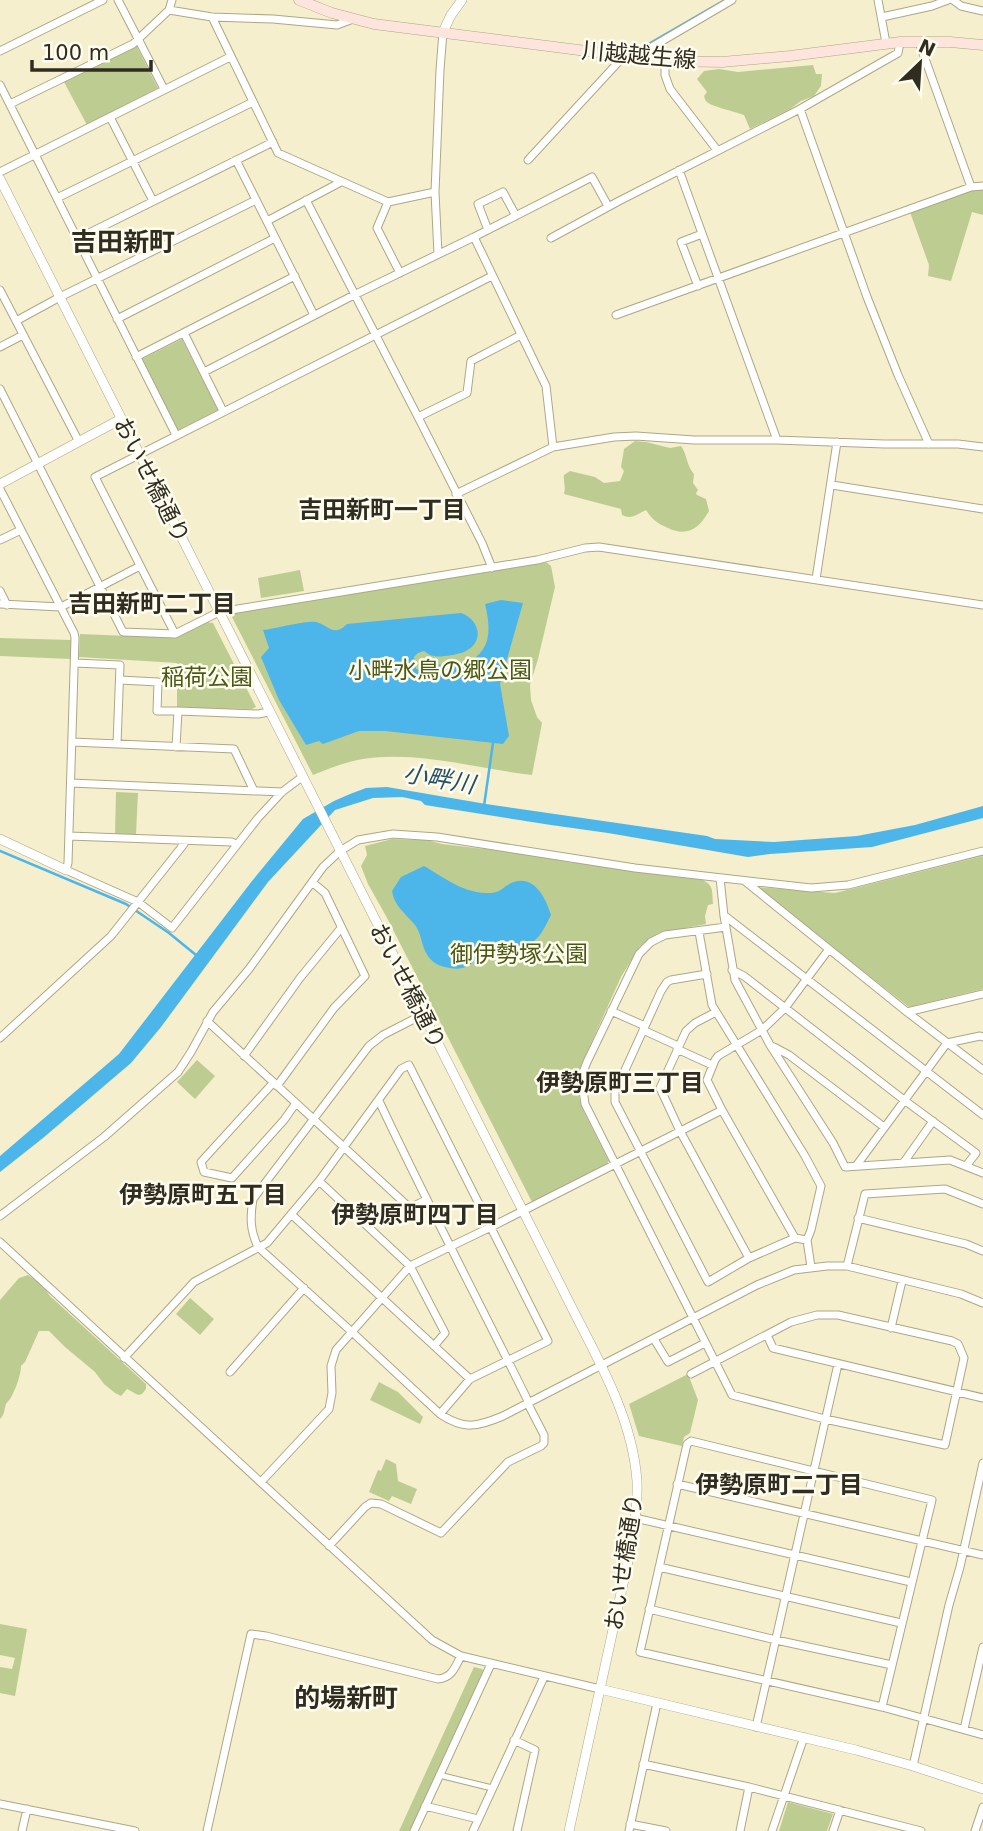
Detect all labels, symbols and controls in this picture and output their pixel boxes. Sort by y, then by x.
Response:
scale bar [32,28,150,72]
north arrow [885,28,955,98]
text: N [915,34,939,61]
street label: 川越越生線 [581,37,697,73]
text: 100 m [42,41,109,65]
district label: 吉田新町 [71,227,175,257]
street label: おいせ橋通り [109,413,195,547]
district label: 吉田新町一丁目 [298,496,466,524]
district label: 吉田新町二丁目 [68,590,236,618]
park label: 小畔水鳥の郷公園 [348,657,532,683]
park label: 稲荷公園 [161,664,253,690]
water label: 小畔川 [401,759,480,800]
street label: おいせ橋通り [365,919,451,1053]
park label: 御伊勢塚公園 [450,941,588,967]
district label: 伊勢原町三丁目 [536,1069,704,1097]
district label: 伊勢原町五丁目 [119,1181,287,1209]
district label: 伊勢原町四丁目 [331,1201,499,1229]
district label: 伊勢原町二丁目 [695,1471,863,1499]
street label: おいせ橋通り [600,1492,648,1632]
district label: 的場新町 [294,1683,398,1713]

